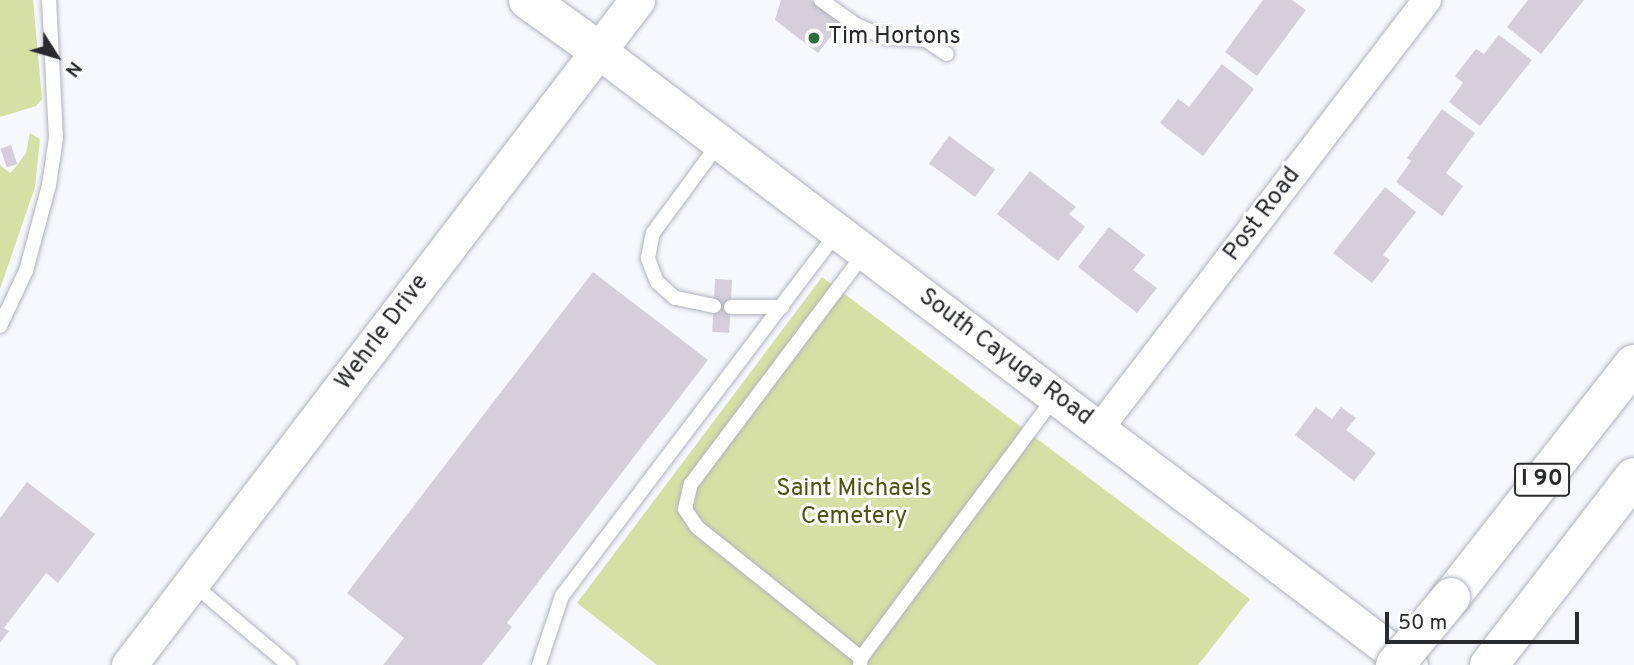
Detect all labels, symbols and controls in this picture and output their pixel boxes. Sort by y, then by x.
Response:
north arrow [21,21,91,91]
place label: Tim Hortons [828,24,961,52]
marker: Tim Hortons [806,30,822,46]
text: N [59,56,86,81]
street label: Post Road [1219,163,1307,267]
street label: Wehrle Drive [330,269,436,397]
street label: South Cayuga Road [912,283,1098,433]
road number: I 90 [1514,460,1570,500]
park label: Saint Michaels Cemetery [776,476,932,532]
scale bar [1389,598,1583,642]
text: 50 m [1398,610,1447,637]

